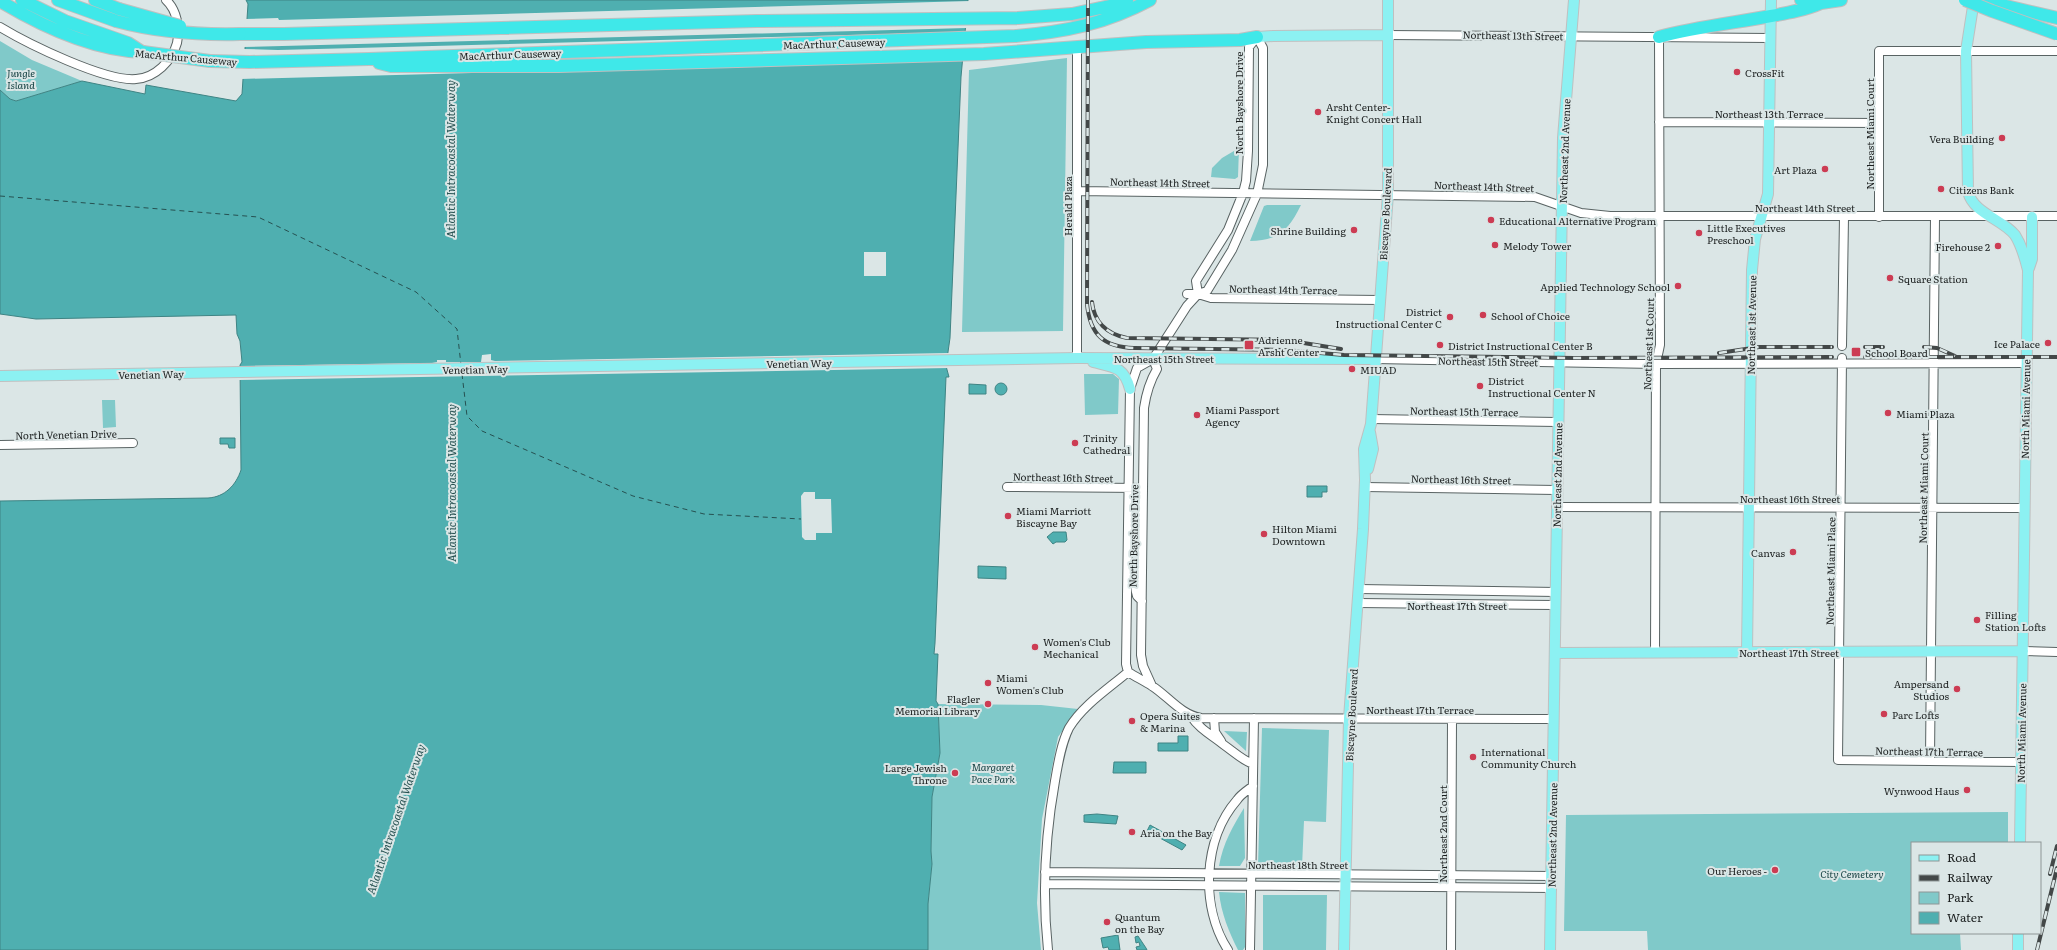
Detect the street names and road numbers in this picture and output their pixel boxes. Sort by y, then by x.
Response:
street label: Northeast 13th Street [1463,27,1563,43]
street label: MacArthur Causeway [782,34,886,52]
street label: MacArthur Causeway [134,45,238,69]
street label: MacArthur Causeway [458,45,562,63]
street label: North Bayshore Drive [1231,52,1246,154]
street label: Northeast Miami Court [1862,78,1877,190]
street label: Northeast 2nd Avenue [1555,98,1573,204]
street label: Northeast 13th Terrace [1715,106,1823,121]
street label: Biscayne Boulevard [1375,167,1395,261]
street label: Northeast 14th Street [1110,174,1210,190]
street label: Herald Plaza [1060,175,1075,236]
street label: Northeast 14th Street [1434,177,1534,195]
street label: Northeast 14th Street [1755,200,1855,215]
street label: Northeast 1st Avenue [1743,275,1759,375]
street label: Northeast 14th Terrace [1229,281,1337,297]
street label: Northeast 1st Court [1639,298,1657,390]
street label: Northeast 15th Street [1114,351,1214,366]
street label: Northeast 15th Street [1438,353,1538,369]
street label: Venetian Way [766,355,832,371]
street label: North Miami Avenue [2017,359,2033,459]
street label: Venetian Way [442,361,508,377]
street label: Venetian Way [118,366,184,382]
street label: Northeast 15th Terrace [1410,403,1518,419]
street label: Northeast 2nd Avenue [1549,423,1565,527]
street label: North Venetian Drive [15,426,117,442]
street label: Northeast Miami Court [1915,432,1931,544]
street label: Northeast 16th Street [1013,469,1113,485]
street label: Northeast 16th Street [1411,471,1511,487]
street label: North Bayshore Drive [1125,484,1141,588]
street label: Northeast 16th Street [1740,491,1840,506]
street label: Northeast Miami Place [1822,517,1838,625]
street label: Northeast 17th Street [1407,598,1507,613]
street label: Northeast 17th Street [1739,645,1839,660]
street label: Biscayne Boulevard [1341,668,1361,762]
street label: North Miami Avenue [2013,683,2029,783]
street label: Northeast 17th Terrace [1366,702,1474,717]
street label: Northeast 17th Terrace [1875,743,1983,759]
street label: Northeast 2nd Avenue [1544,783,1560,887]
street label: Northeast 2nd Court [1435,785,1450,883]
street label: Northeast 18th Street [1248,857,1348,872]

